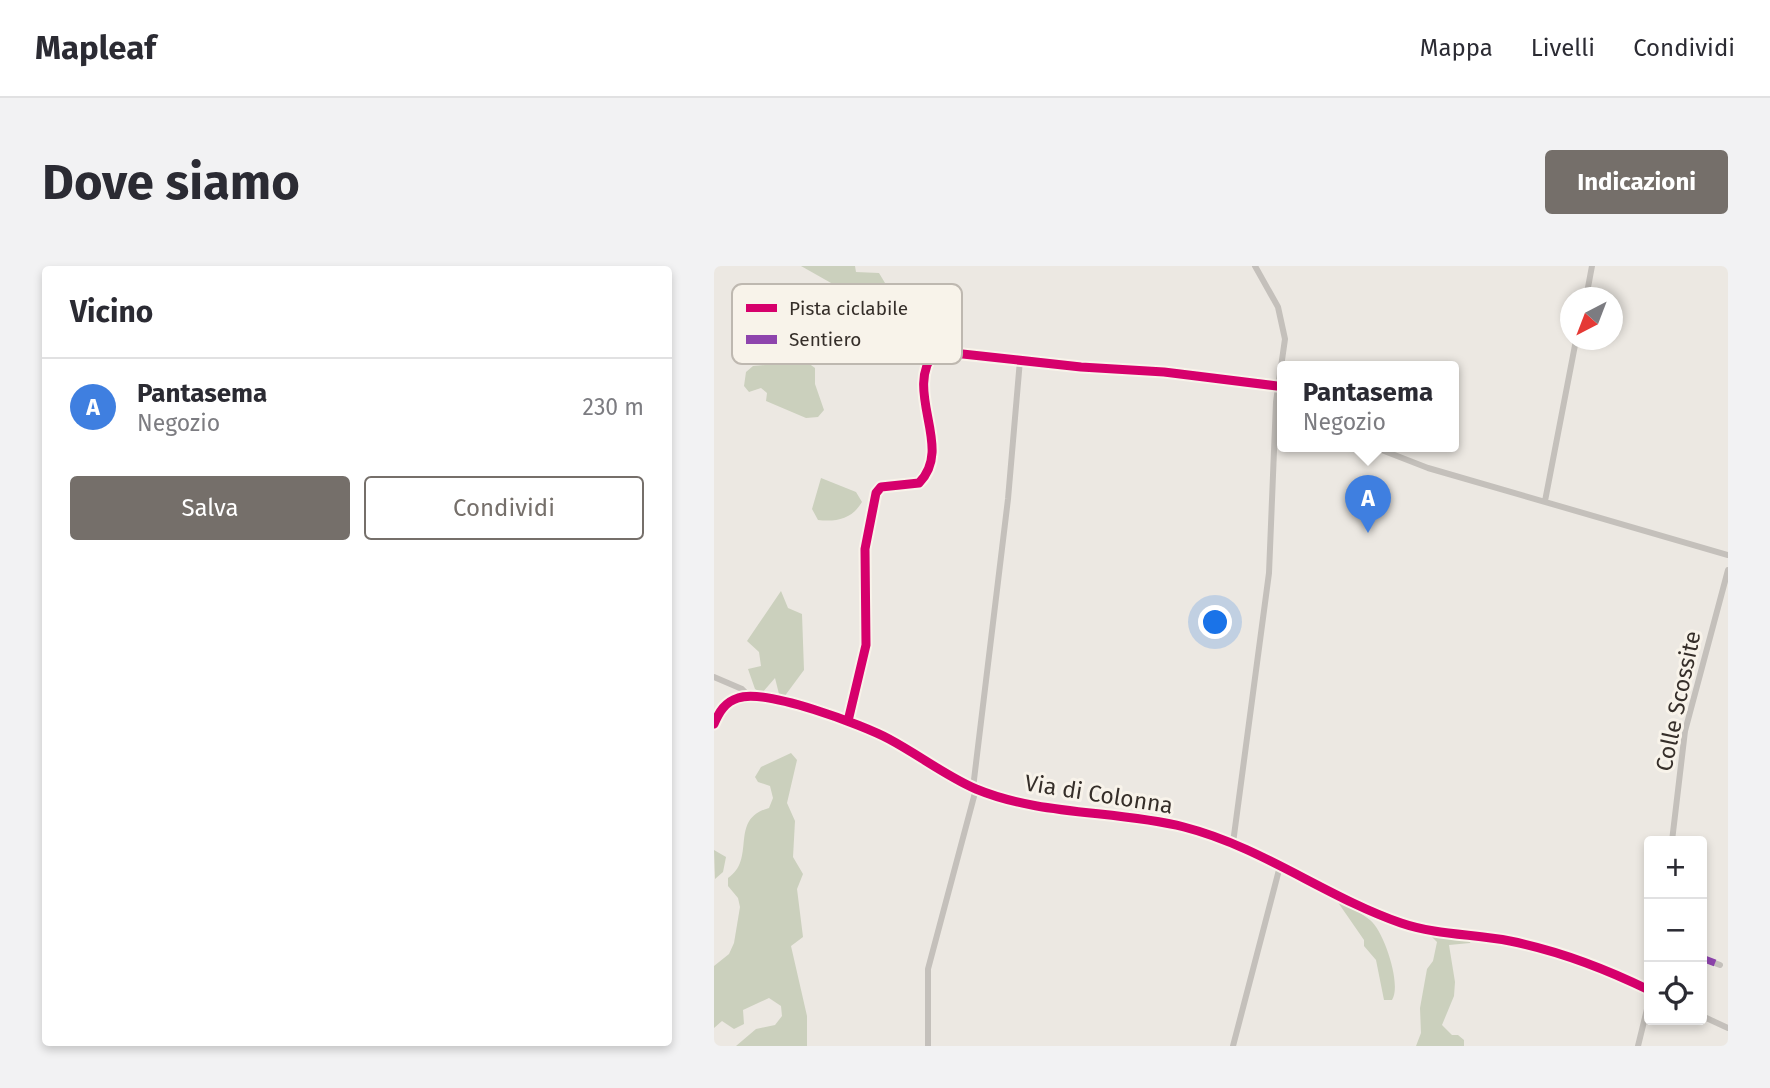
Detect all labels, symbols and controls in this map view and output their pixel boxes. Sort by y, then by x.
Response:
text: Mapleaf [35,28,156,68]
text: Mappa [1420,34,1493,62]
text: Livelli [1531,34,1595,62]
text: Condividi [1633,34,1735,62]
button: Indicazioni [1545,150,1728,214]
text: Dove siamo [42,153,300,212]
legend [732,284,962,364]
north arrow [1560,287,1623,350]
text: Vicino [70,294,153,330]
text: Pista ciclabile [789,297,908,320]
text: Sentiero [789,328,861,351]
popup [1277,361,1459,452]
text: Pantasema [1303,377,1433,408]
text: Pantasema [137,378,267,409]
text: A [86,393,100,421]
text: 230 m [583,393,644,421]
text: Negozio [1303,408,1386,436]
text: Negozio [137,409,220,437]
pin: A [1345,475,1391,533]
button: Salva [70,476,350,540]
button: Condividi [364,476,644,540]
your location [1198,605,1232,639]
street label: Colle Scossite [1649,628,1707,774]
street label: Via di Colonna [1023,768,1175,820]
map controls [1644,836,1707,1025]
button: + [1644,836,1707,899]
button: − [1644,899,1707,962]
button: locate [1644,962,1707,1025]

